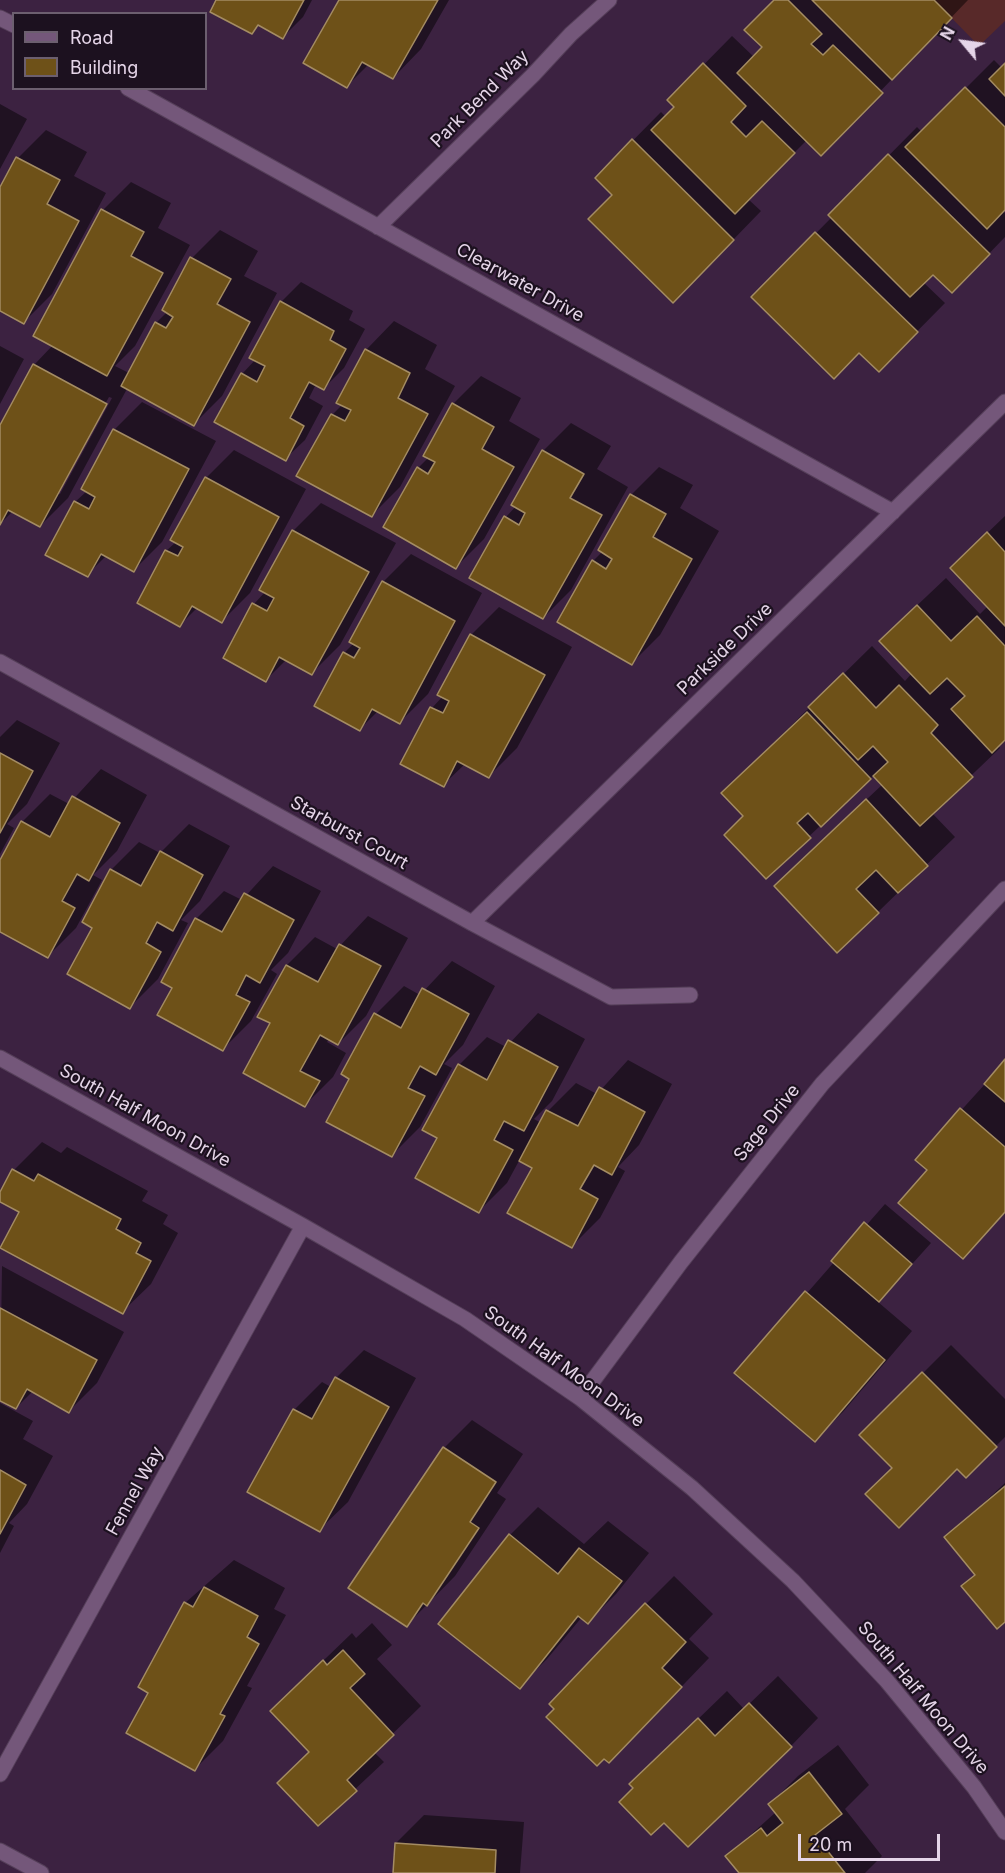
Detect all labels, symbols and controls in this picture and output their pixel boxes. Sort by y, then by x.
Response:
legend [12,12,207,90]
north arrow [933,12,993,72]
text: N [936,23,959,43]
text: Road [70,27,113,48]
street label: Park Bend Way [427,46,533,152]
text: Building [70,57,138,78]
street label: Clearwater Drive [452,239,588,327]
street label: Parkside Drive [673,598,777,700]
street label: Starburst Court [286,792,412,874]
street label: South Half Moon Drive [56,1060,234,1172]
street label: Sage Drive [729,1080,805,1166]
street label: South Half Moon Drive [480,1302,648,1432]
street label: Fennel Way [102,1443,168,1539]
street label: South Half Moon Drive [853,1617,993,1779]
scale bar [801,1822,944,1860]
text: 20 m [809,1834,852,1855]

